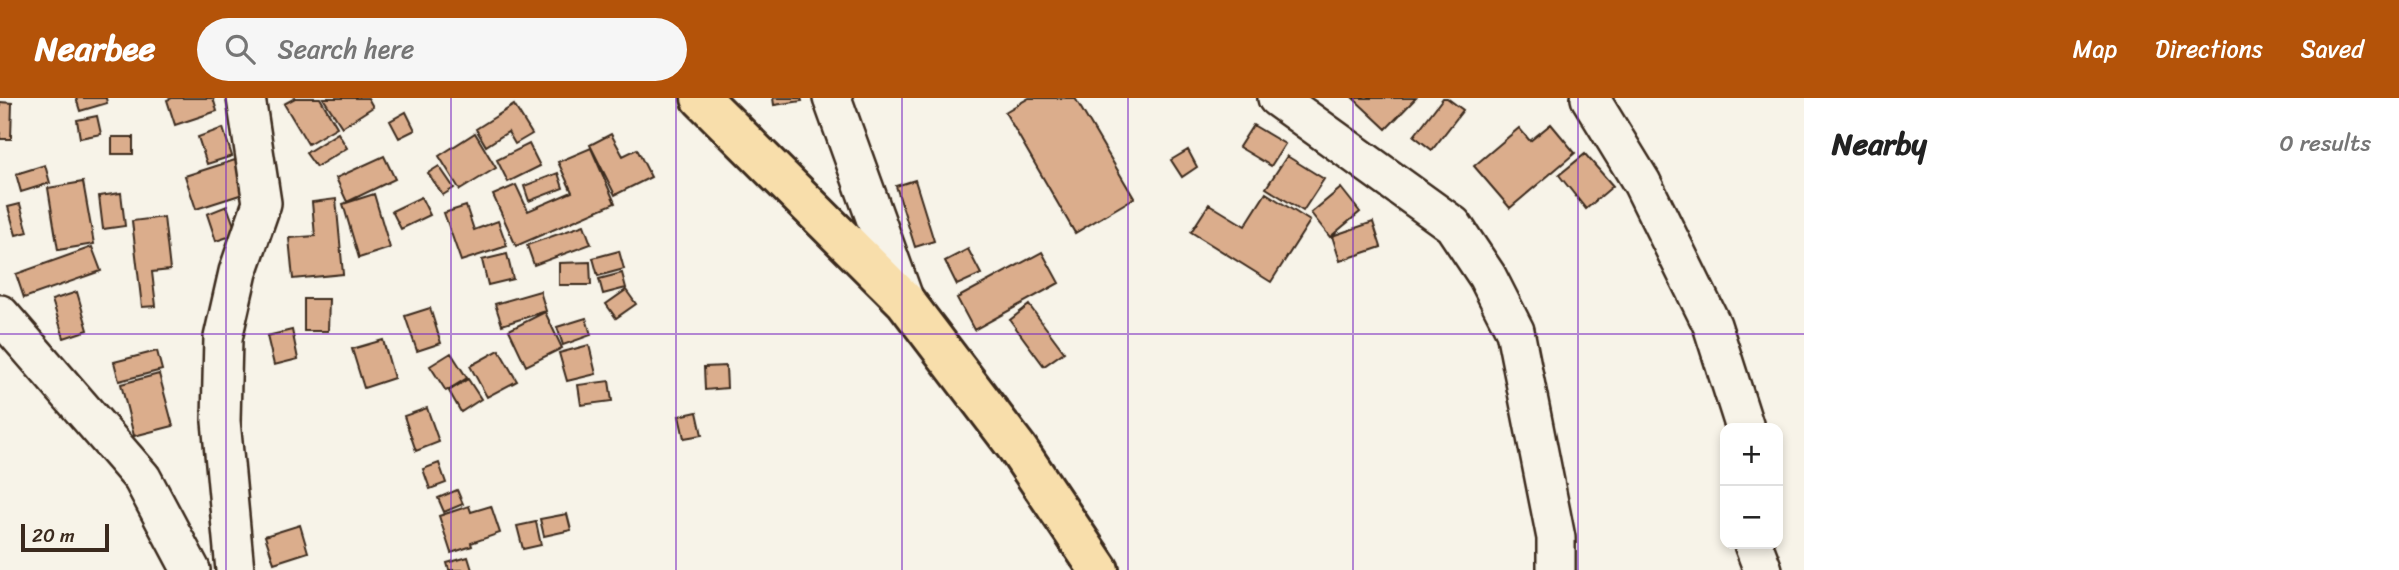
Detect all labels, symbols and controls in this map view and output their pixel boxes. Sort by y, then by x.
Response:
search box [197,18,687,81]
text: Nearbee [35,20,155,78]
text: Search here [277,26,414,72]
text: Map [2073,28,2117,70]
text: Directions [2155,28,2263,70]
text: Saved [2301,28,2364,70]
icon: search [221,30,259,68]
text: Nearby [1832,117,1927,171]
text: 0 results [2279,123,2371,164]
map controls [1720,423,1783,549]
button: + [1720,423,1783,486]
button: − [1720,486,1783,549]
text: 20 m [32,519,75,552]
scale bar [21,521,108,553]

